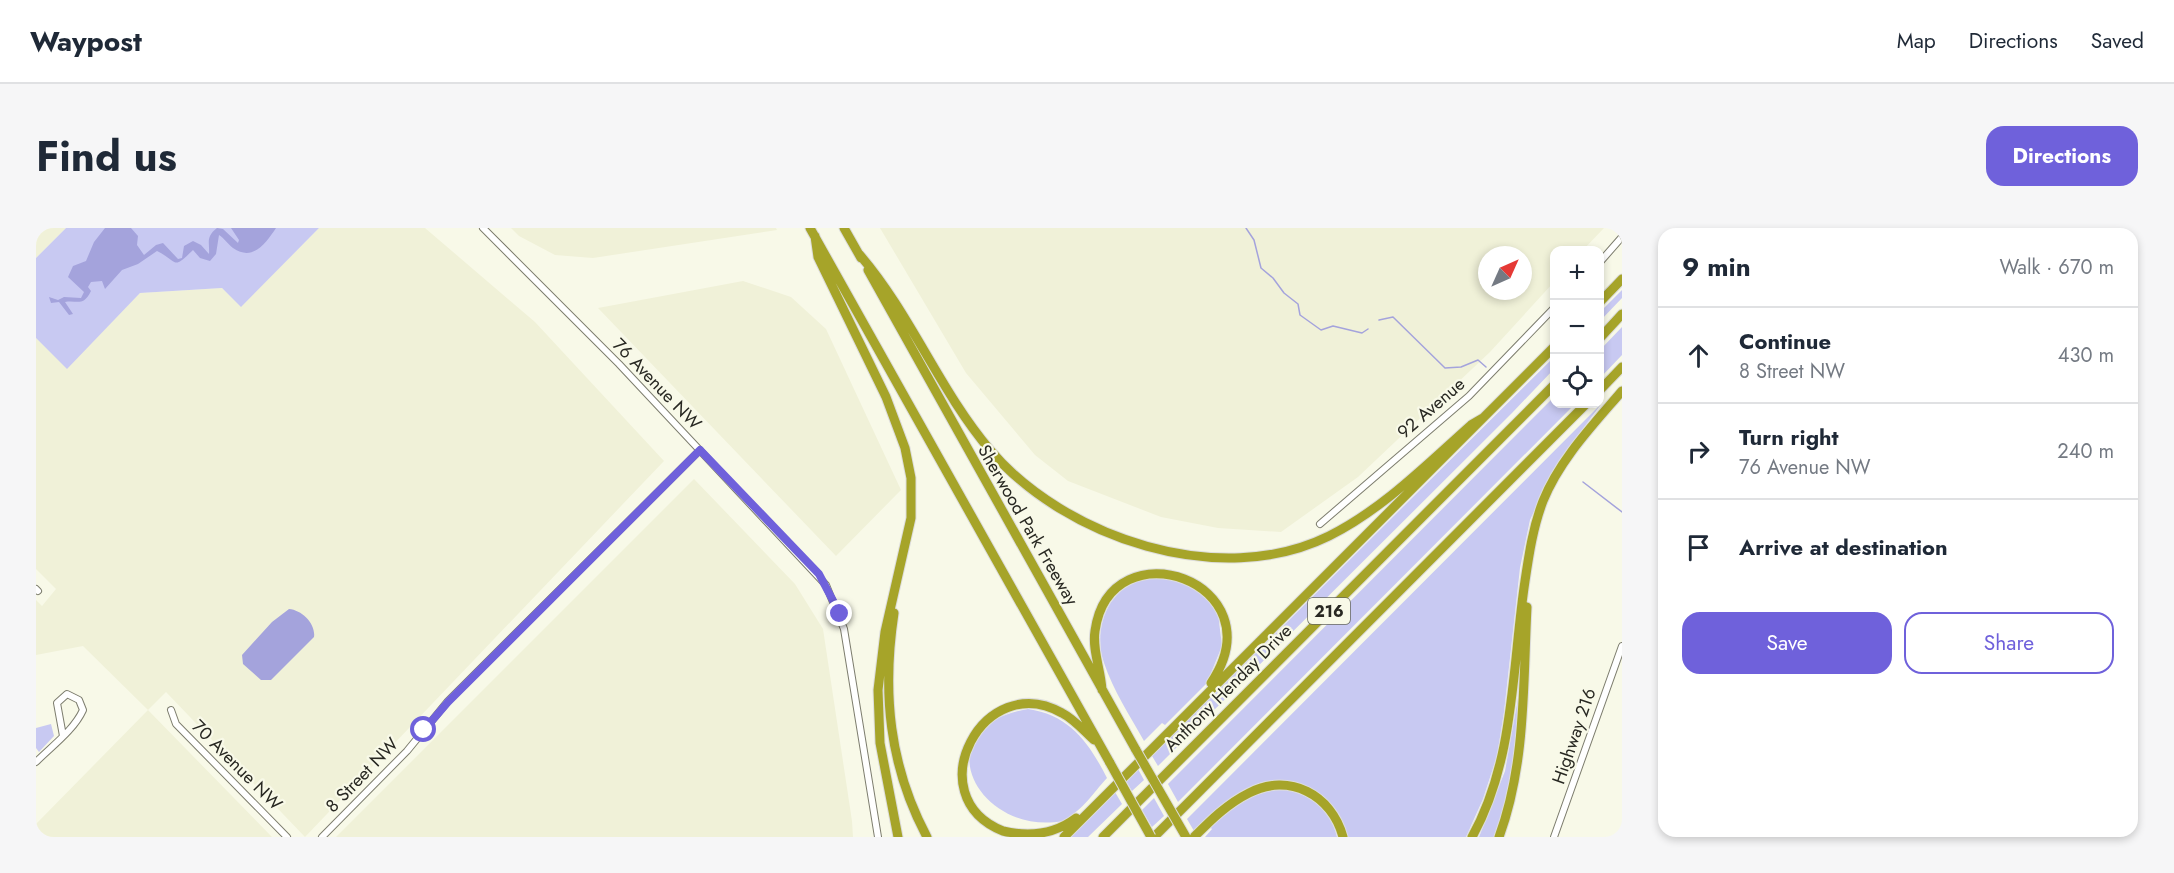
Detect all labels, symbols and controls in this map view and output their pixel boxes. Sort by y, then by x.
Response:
text: Waypost [30,21,142,62]
text: Map [1897,26,1936,56]
text: Directions [1969,26,2058,56]
text: Saved [2091,26,2144,56]
text: Find us [36,126,177,187]
button: Directions [1986,126,2138,186]
north arrow [1478,246,1532,300]
map controls [1550,246,1604,408]
button: + [1550,246,1604,300]
text: 9 min [1682,248,1751,286]
text: Walk · 670 m [2000,253,2114,282]
button: − [1550,300,1604,354]
text: Continue [1739,325,1831,357]
street label: 76 Avenue NW [607,332,708,436]
icon: ahead [1682,339,1715,372]
text: 430 m [2058,341,2114,370]
button: locate [1550,354,1604,408]
text: 8 Street NW [1739,357,1845,386]
street label: 92 Avenue [1391,371,1471,445]
text: Turn right [1739,421,1839,453]
icon: right [1682,435,1715,468]
text: 240 m [2057,437,2114,466]
street label: Sherwood Park Freeway [971,440,1085,610]
text: 76 Avenue NW [1739,453,1871,482]
icon: arrive [1682,531,1715,564]
text: Arrive at destination [1739,531,1948,563]
road number: 216 [1308,598,1350,624]
route end [826,600,852,626]
button: Save [1682,612,1892,674]
button: Share [1904,612,2114,674]
street label: Anthony Henday Drive [1158,618,1298,758]
street label: Highway 216 [1545,684,1603,788]
street label: 70 Avenue NW [186,714,288,816]
route start [410,716,436,742]
street label: 8 Street NW [320,732,405,818]

